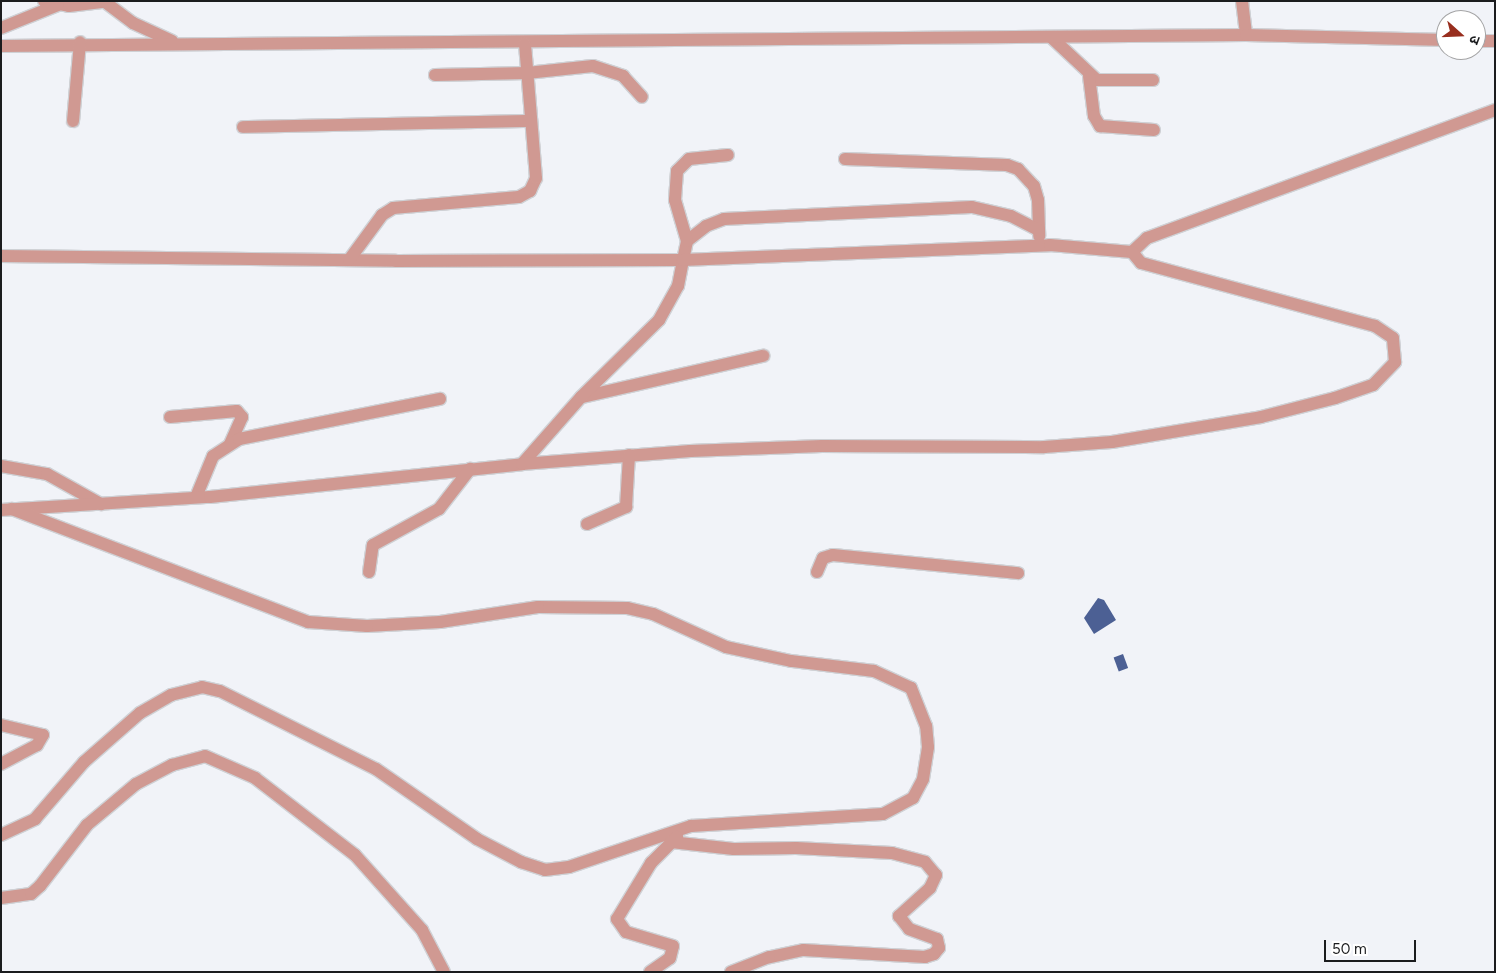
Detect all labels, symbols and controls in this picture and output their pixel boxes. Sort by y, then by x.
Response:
north arrow [1436,10,1486,60]
text: उ [1465,33,1484,47]
scale bar [1326,930,1418,962]
text: 50 m [1332,940,1367,958]

